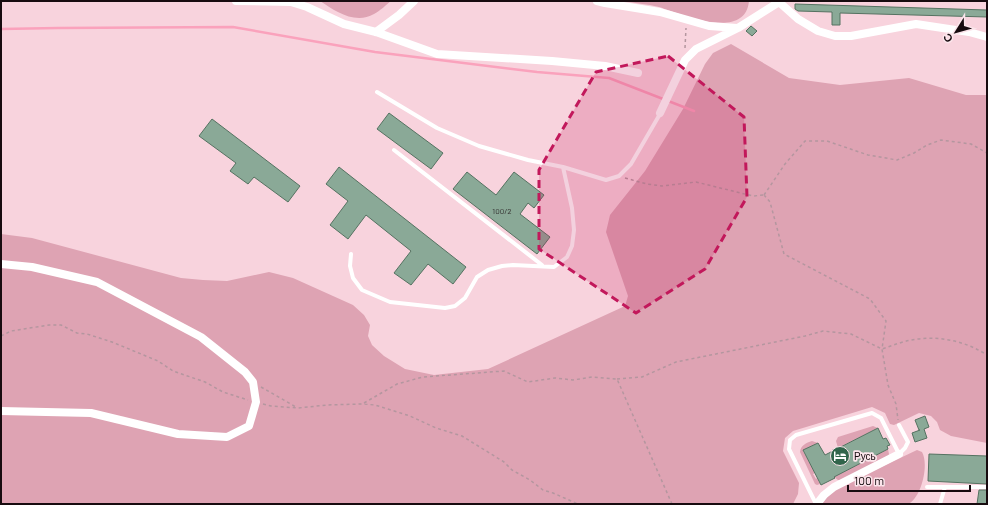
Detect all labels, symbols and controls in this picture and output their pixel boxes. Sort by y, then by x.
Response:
north arrow [936,12,976,52]
text: С [940,31,955,45]
house number: 100/2 [492,206,512,216]
hotel icon: Русь [829,445,851,467]
place label: Русь [854,450,876,462]
scale bar [848,467,970,493]
text: 100 m [854,473,884,487]

